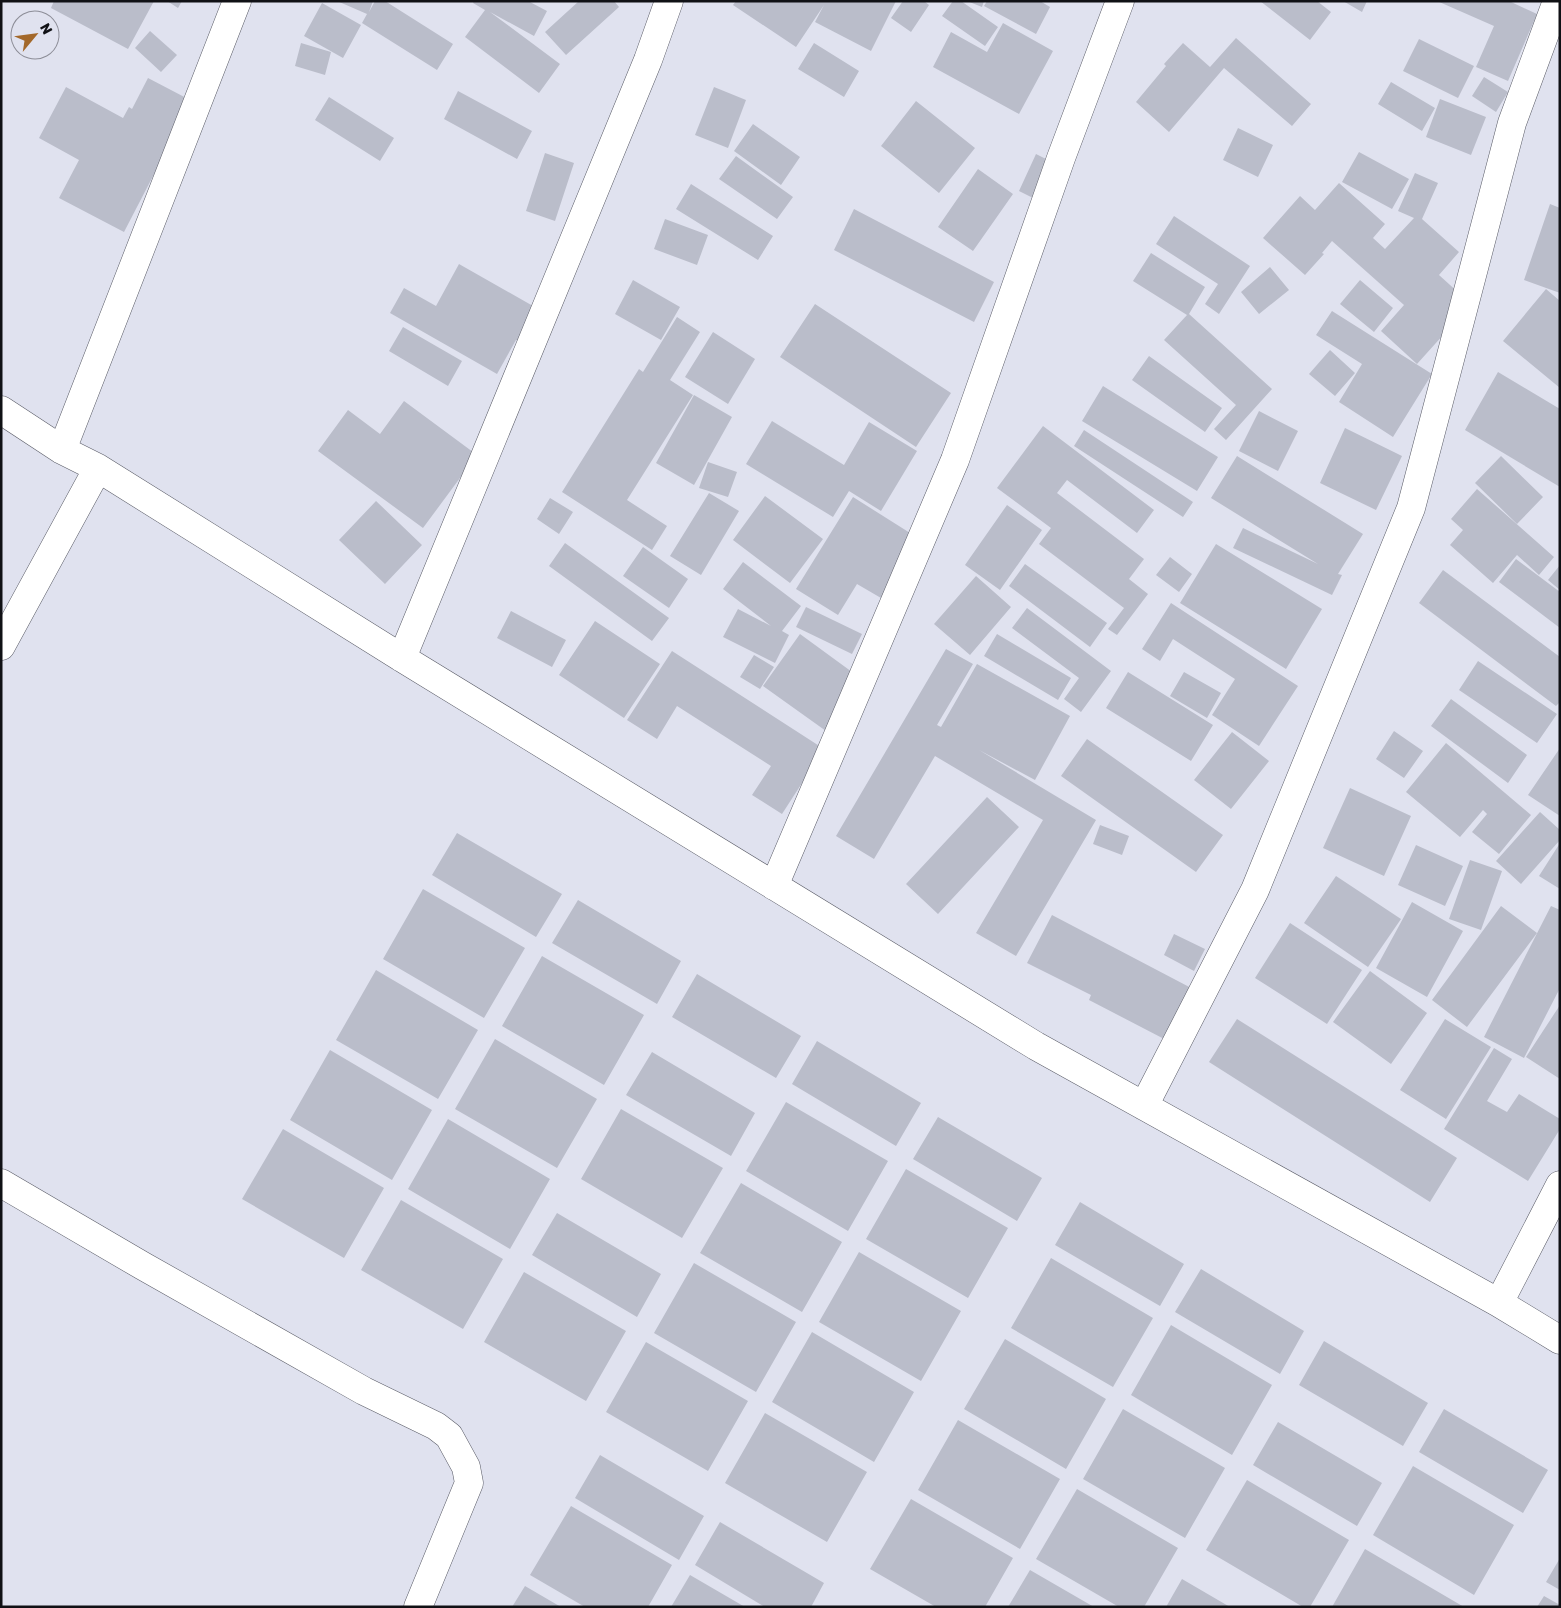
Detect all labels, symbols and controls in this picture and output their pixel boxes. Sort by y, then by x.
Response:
north arrow [10,10,60,60]
text: N [36,20,56,37]

